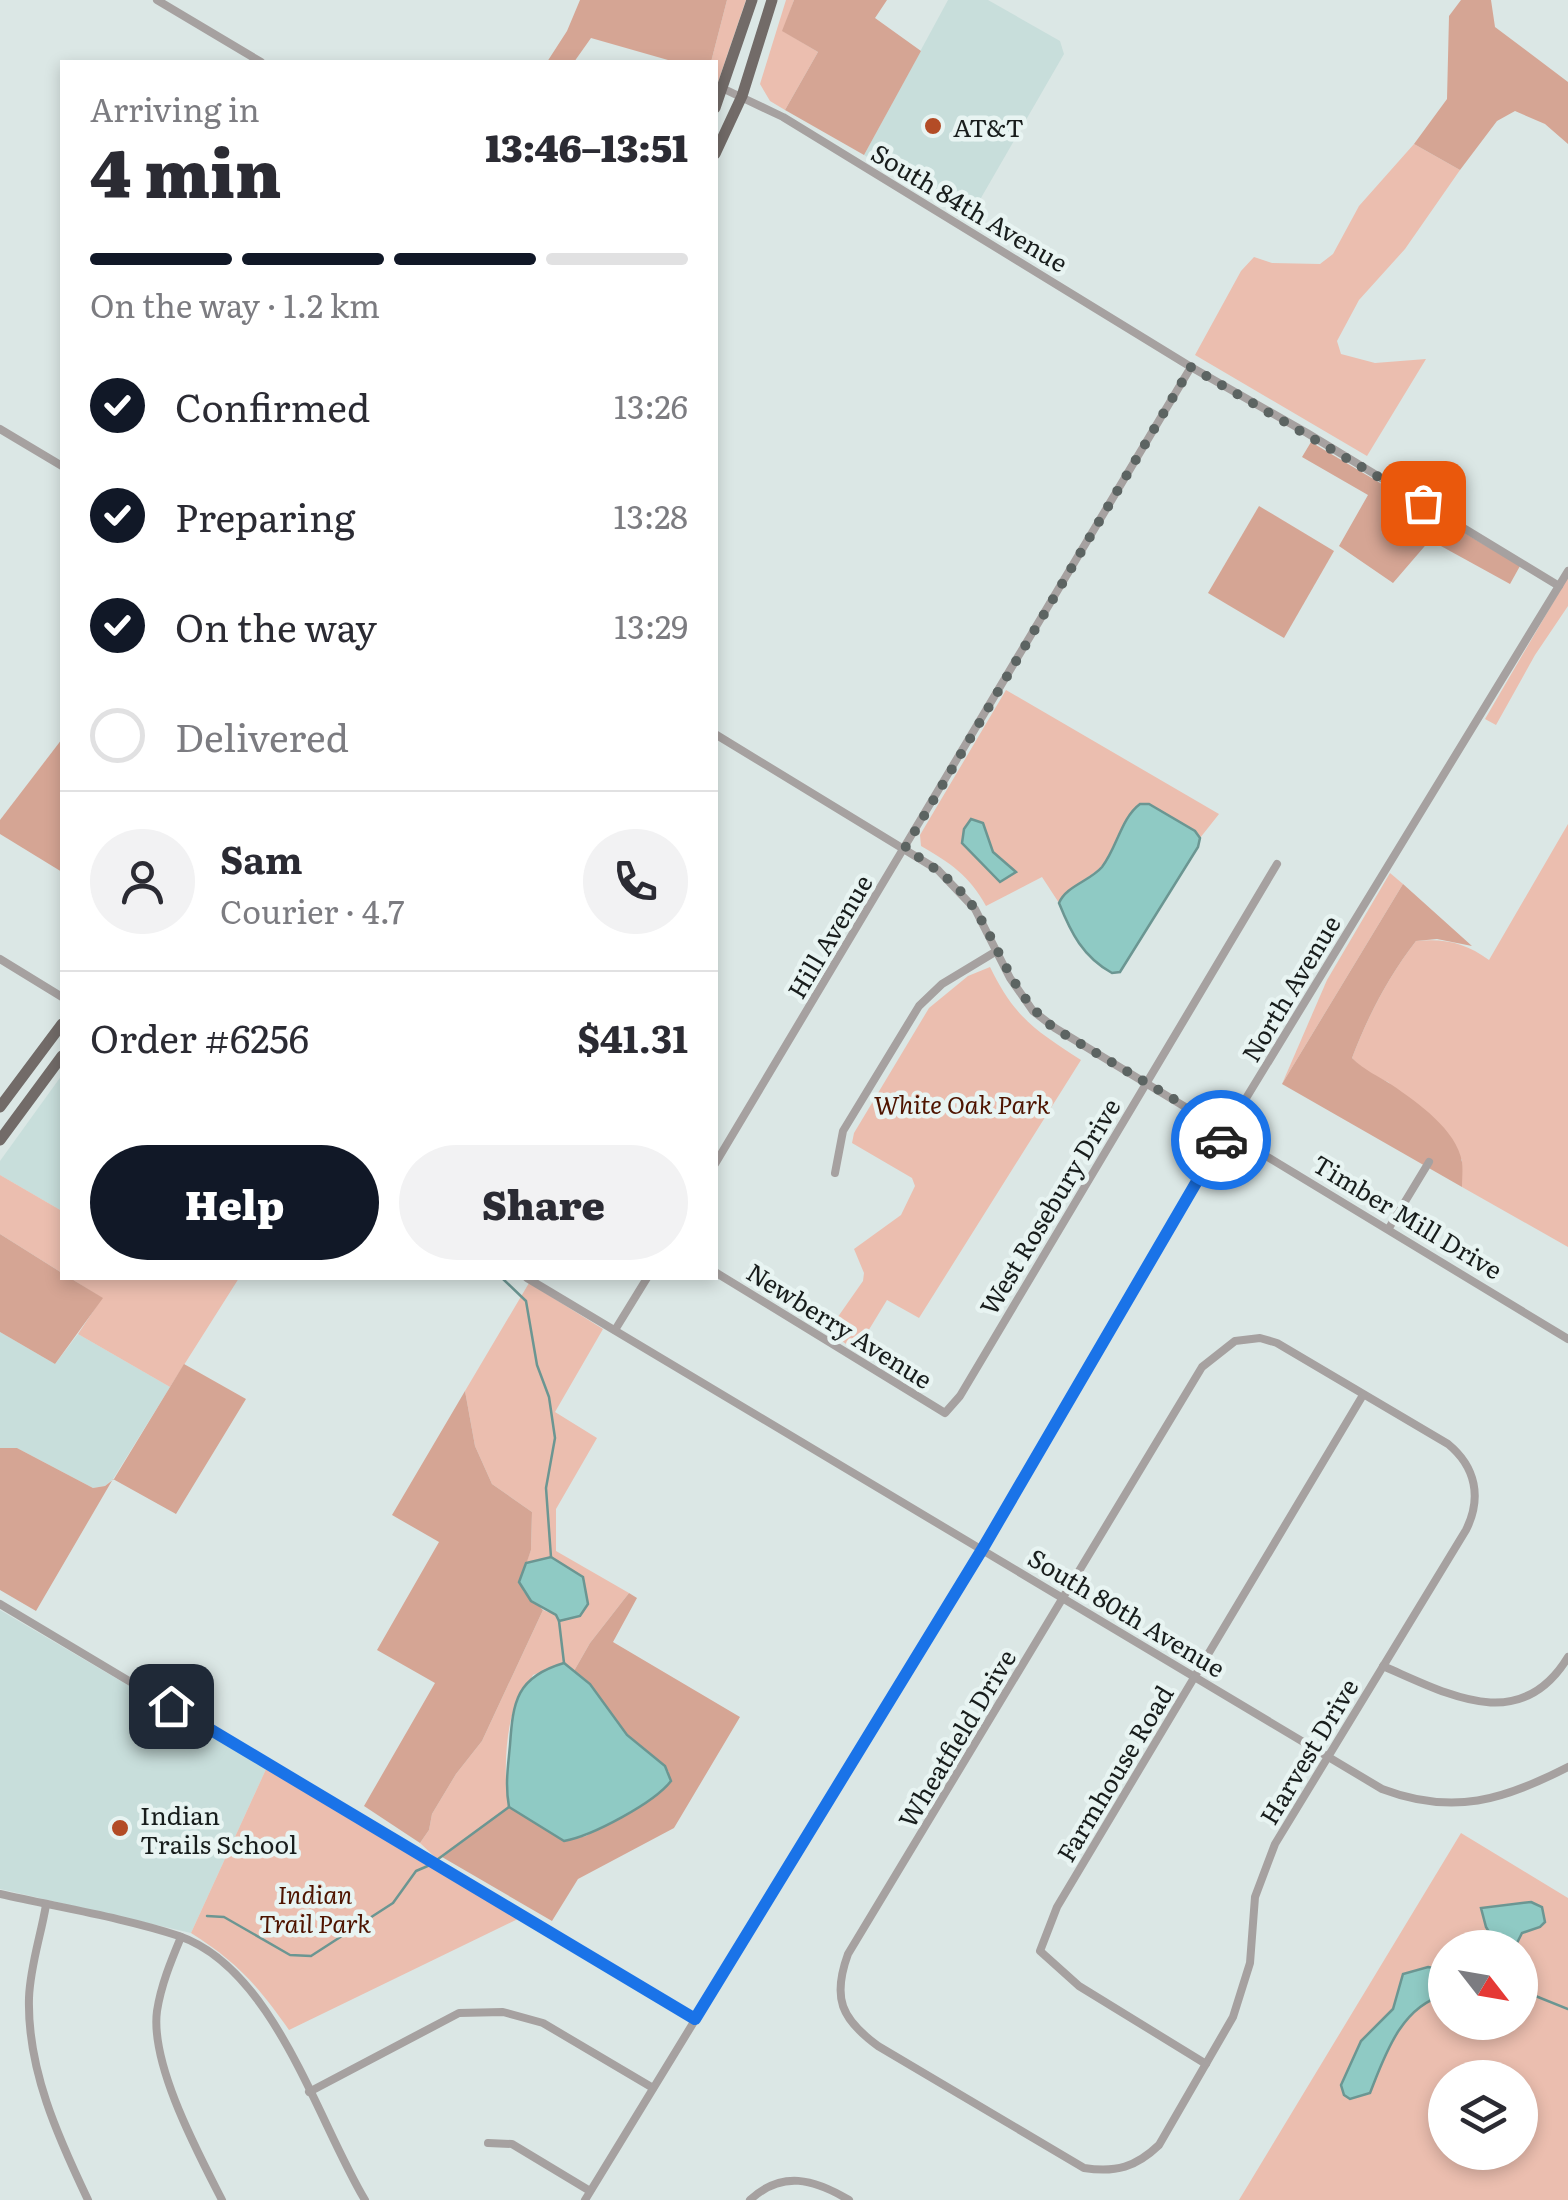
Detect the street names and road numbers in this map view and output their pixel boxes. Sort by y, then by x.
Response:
street label: South 84th Avenue [865,134,1075,280]
street label: Hill Avenue [777,867,881,1005]
street label: North Avenue [1232,908,1348,1068]
street label: West Rosebury Drive [970,1091,1128,1321]
street label: Timber Mill Drive [1306,1145,1510,1287]
street label: Newberry Avenue [740,1253,940,1397]
street label: South 80th Avenue [1022,1538,1233,1686]
street label: Wheatfield Drive [888,1642,1024,1834]
street label: Harvest Drive [1250,1671,1366,1831]
street label: Farmhouse Road [1047,1678,1181,1868]

